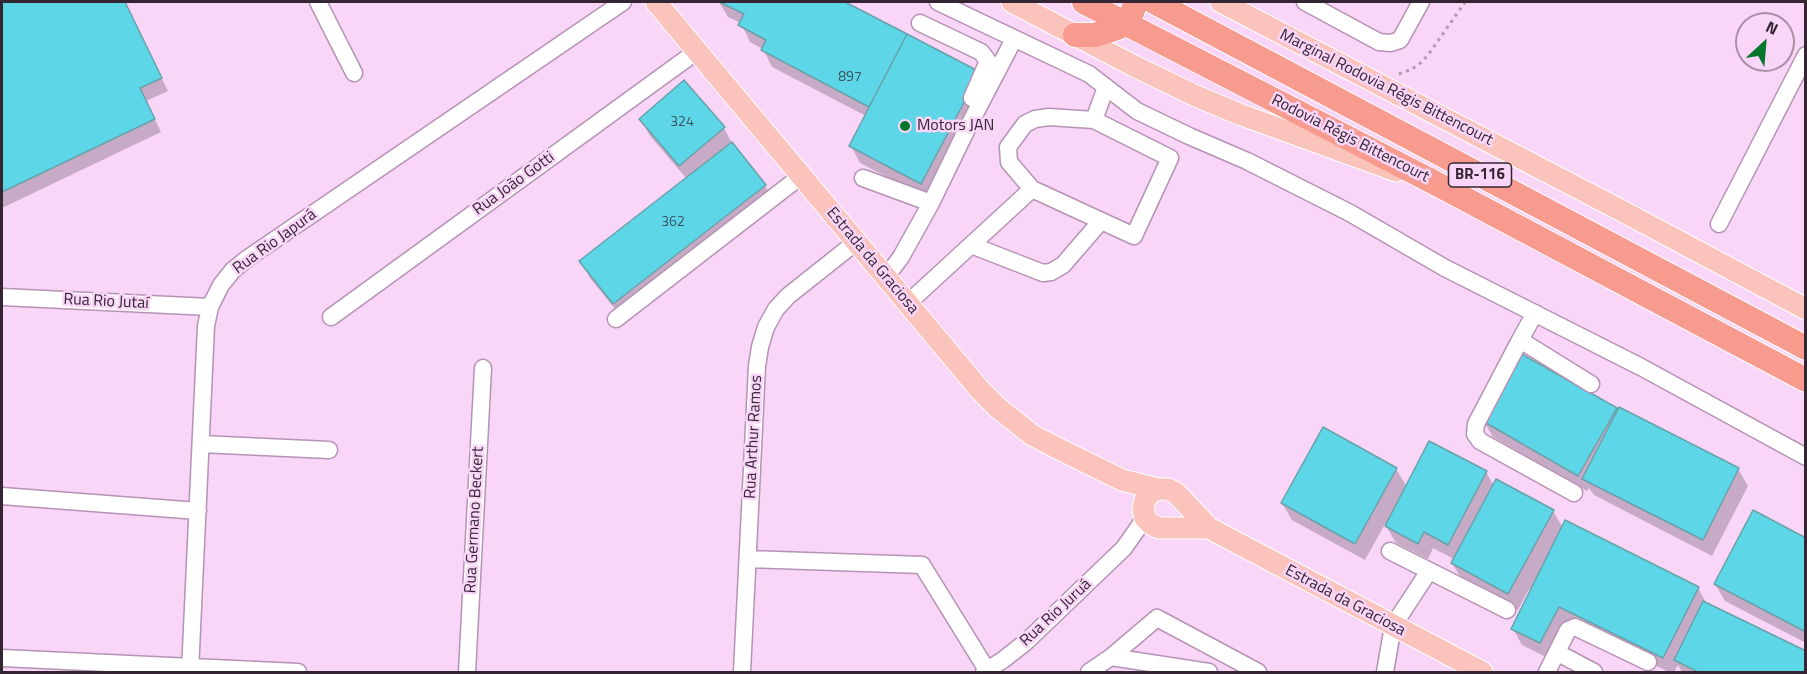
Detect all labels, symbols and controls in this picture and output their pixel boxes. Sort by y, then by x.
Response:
north arrow [1735,12,1795,72]
text: N [1762,14,1782,41]
street label: Marginal Rodovia Régis Bittencourt [1276,26,1496,150]
house number: 897 [838,70,862,86]
street label: Rodovia Régis Bittencourt [1268,91,1432,187]
house number: 324 [670,115,694,131]
place label: Motors JAN [917,116,994,136]
marker: Motors JAN [898,119,912,133]
street label: Rua João Gotti [470,148,558,220]
road number: BR-116 [1448,163,1512,187]
street label: Estrada da Graciosa [822,204,922,318]
street label: Rua Rio Japurá [230,205,320,279]
house number: 362 [661,215,685,231]
street label: Rua Rio Jutaí [63,290,149,314]
street label: Rua Arthur Ramos [741,375,767,499]
street label: Rua Germano Beckert [462,446,488,594]
street label: Estrada da Graciosa [1282,561,1408,641]
street label: Rua Rio Juruá [1016,575,1096,651]

